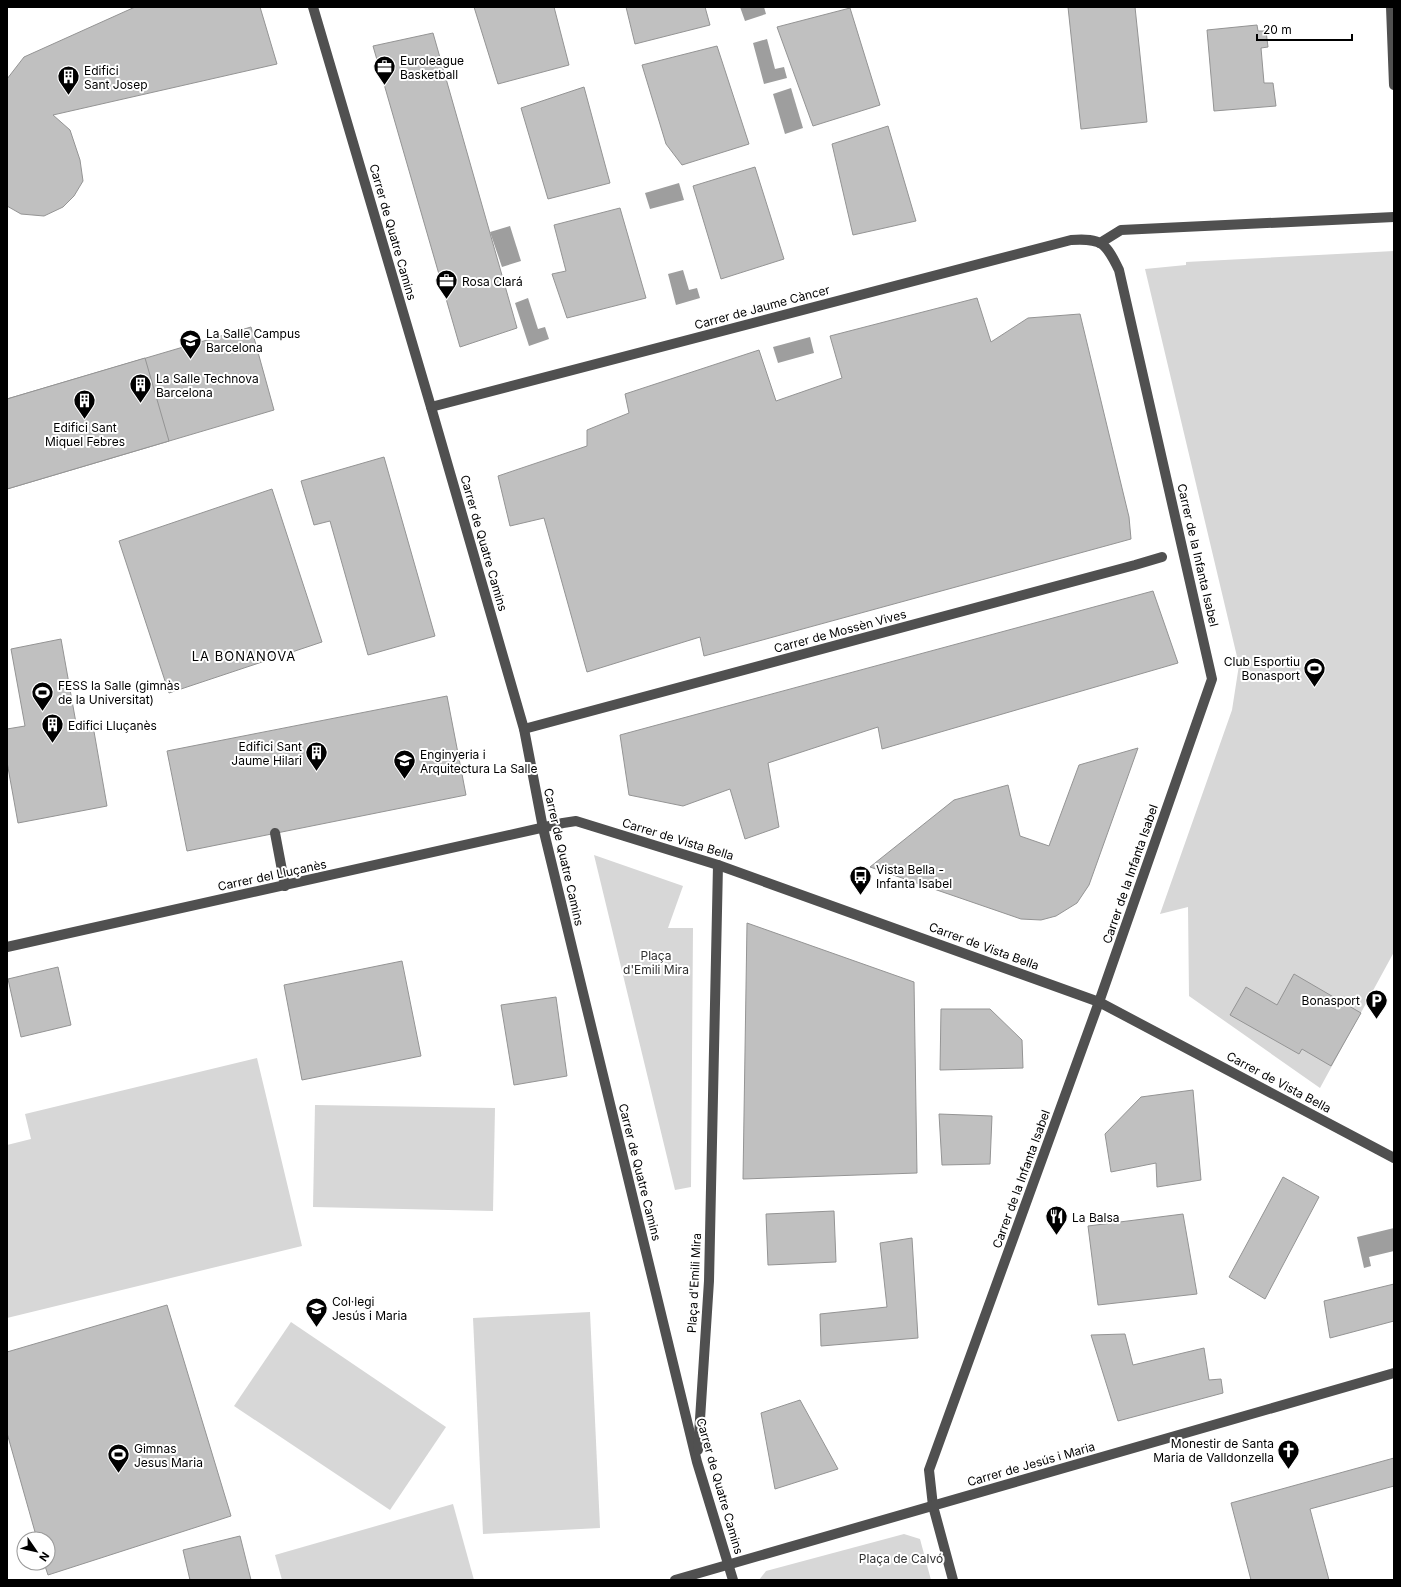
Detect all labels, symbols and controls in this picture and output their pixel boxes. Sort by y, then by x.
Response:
scale bar [1257,16,1352,42]
text: 20 m [1263,22,1292,37]
place label: Euroleague Basketball [400,53,464,82]
office icon: Euroleague Basketball [372,54,398,87]
place label: Edifici Sant Josep [84,63,148,92]
building icon: Edifici Sant Josep [56,64,82,97]
street label: Carrer de Quatre Camins [366,162,420,302]
office icon: Rosa Clará [434,268,460,301]
place label: Rosa Clará [462,274,523,289]
street label: Carrer de Jaume Càncer [693,282,832,332]
place label: La Salle Campus Barcelona [206,326,300,355]
school or university icon: La Salle Campus Barcelona [178,327,204,360]
place label: La Salle Technova Barcelona [156,371,259,400]
building icon: La Salle Technova Barcelona [127,372,153,405]
building icon: Edifici Sant Miquel Febres [72,387,98,420]
place label: Edifici Sant Miquel Febres [45,420,125,449]
street label: Carrer de Quatre Camins [457,473,511,613]
street label: Carrer de la Infanta Isabel [1174,482,1222,628]
street label: Carrer de Mossèn Vives [772,606,908,656]
district label: LA BONANOVA [192,648,296,664]
place label: Club Esportiu Bonasport [1224,654,1300,683]
sports icon: Club Esportiu Bonasport [1302,655,1328,688]
place label: FESS la Salle (gimnàs de la Universitat) [58,678,180,707]
sports icon: FESS la Salle (gimnàs de la Universitat) [30,679,56,712]
building icon: Edifici Lluçanès [39,712,65,745]
place label: Edifici Lluçanès [68,718,157,733]
place label: Edifici Sant Jaume Hilari [231,739,302,768]
building icon: Edifici Sant Jaume Hilari [304,740,330,773]
place label: Enginyeria i Arquitectura La Salle [420,747,537,776]
school or university icon: Enginyeria i Arquitectura La Salle [392,748,418,781]
street label: Carrer de Quatre Camins [541,787,587,927]
street label: Carrer de la Infanta Isabel [1099,802,1161,946]
street label: Carrer de Vista Bella [620,815,736,863]
street label: Carrer del Lluçanès [216,856,328,894]
place label: Vista Bella - Infanta Isabel [876,862,952,891]
bus stop icon: Vista Bella - Infanta Isabel [848,863,874,896]
street label: Carrer de Vista Bella [927,919,1041,973]
park label: Plaça d'Emili Mira [623,948,689,977]
parking icon: Bonasport [1363,987,1389,1020]
place label: Bonasport [1302,993,1360,1008]
street label: Carrer de Vista Bella [1224,1048,1334,1116]
street label: Carrer de Quatre Camins [616,1102,664,1242]
street label: Carrer de la Infanta Isabel [989,1108,1053,1250]
restaurant icon: La Balsa [1044,1204,1070,1237]
place label: La Balsa [1072,1210,1119,1225]
street label: Plaça d'Emili Mira [684,1233,704,1333]
place label: Col·legi Jesús i Maria [332,1294,407,1323]
school or university icon: Col·legi Jesús i Maria [304,1295,330,1328]
street label: Carrer de Quatre Camins [693,1416,747,1556]
place label: Monestir de Santa Maria de Valldonzella [1153,1436,1274,1465]
church icon: Monestir de Santa Maria de Valldonzella [1276,1437,1302,1470]
street label: Carrer de Jesús i Maria [965,1439,1097,1489]
place label: Gimnas Jesus Maria [134,1441,203,1470]
sports icon: Gimnas Jesus Maria [106,1442,132,1475]
north arrow [16,1531,56,1571]
text: N [36,1549,52,1564]
park label: Plaça de Calvó [859,1551,943,1566]

